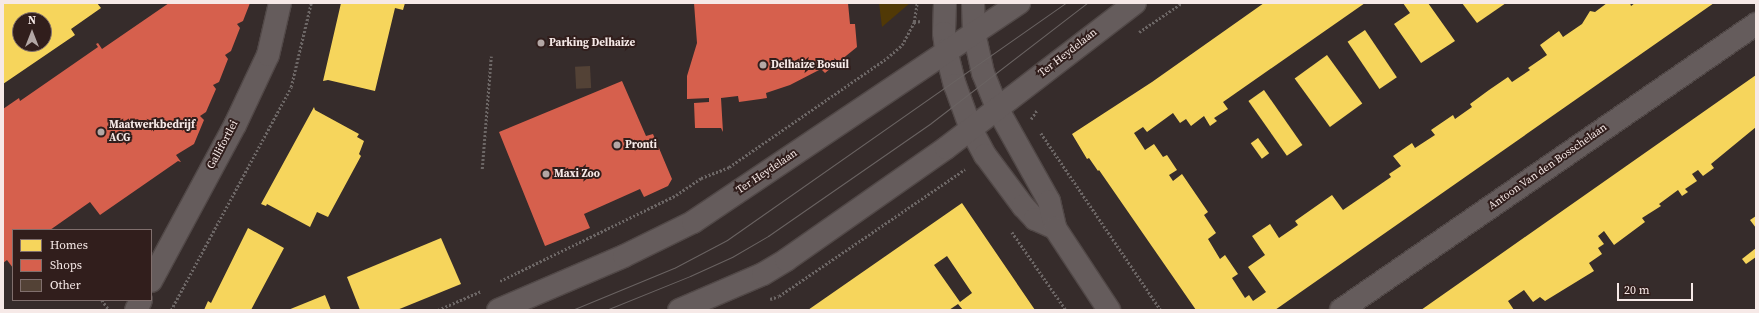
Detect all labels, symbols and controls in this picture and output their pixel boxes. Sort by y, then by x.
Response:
north arrow [12,12,52,52]
text: N [28,13,36,28]
street label: Ter Heydelaan [1036,26,1100,80]
place label: Parking Delhaize [549,36,635,50]
marker: Parking Delhaize [536,38,546,48]
place label: Delhaize Bosuil [771,58,849,72]
marker: Delhaize Bosuil [758,60,768,70]
street label: Gallifortlei [205,118,241,172]
place label: Maatwerkbedrijf ACG [109,119,195,145]
street label: Antoon Van den Bosschelaan [1486,121,1610,213]
marker: Maatwerkbedrijf ACG [96,127,106,137]
place label: Pronti [625,138,657,152]
marker: Pronti [612,140,622,150]
street label: Ter Heydelaan [734,147,800,197]
place label: Maxi Zoo [554,167,600,181]
marker: Maxi Zoo [541,169,551,179]
legend [12,229,152,301]
text: Homes [50,237,88,253]
text: Shops [50,257,82,273]
scale bar [1619,275,1695,301]
text: Other [50,277,81,293]
text: 20 m [1624,282,1650,298]

